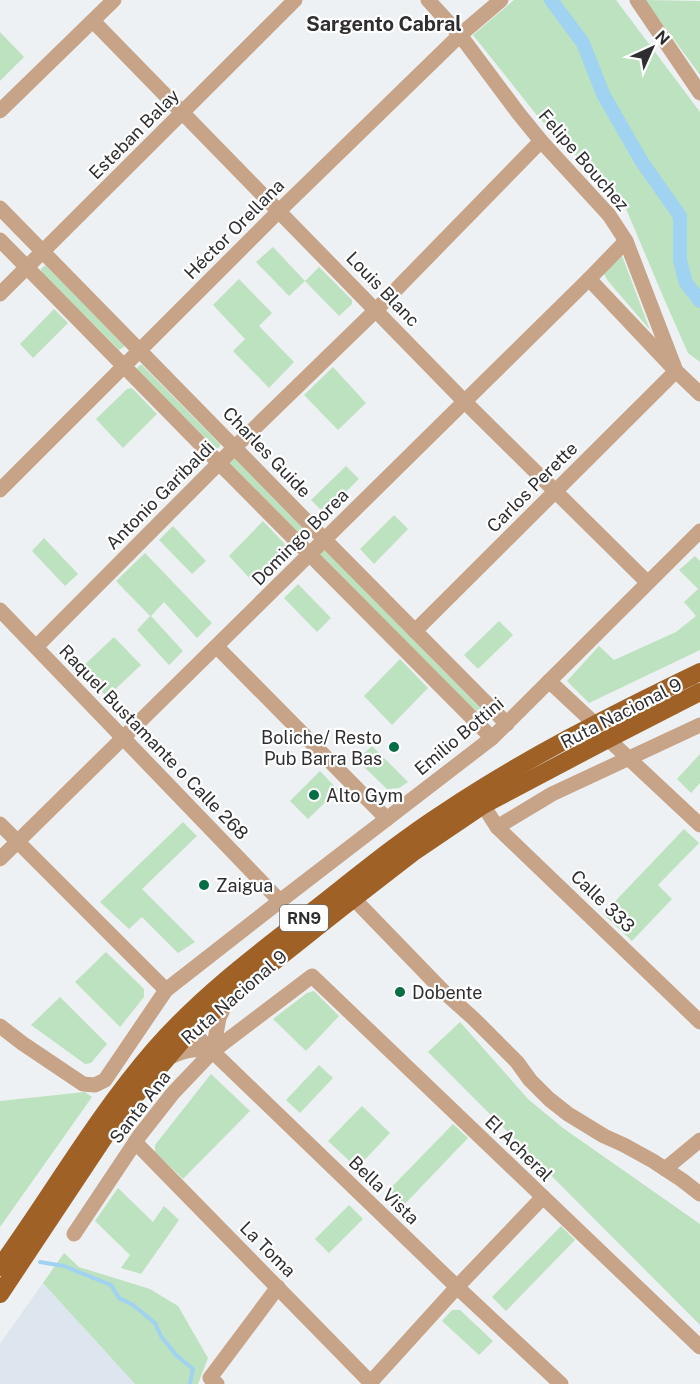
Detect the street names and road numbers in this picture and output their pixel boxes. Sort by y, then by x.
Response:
street label: Esteban Balay [85,84,184,183]
street label: Felipe Bouchez [534,105,634,215]
street label: Héctor Orellana [180,175,288,283]
street label: Louis Blanc [342,247,424,331]
street label: Charles Guide [219,402,315,502]
street label: Antonio Garibaldi [101,436,219,554]
street label: Carlos Perette [482,437,582,537]
street label: Domingo Borea [247,484,353,590]
street label: Raquel Bustamante o Calle 268 [55,640,253,844]
street label: Ruta Nacional 9 [557,673,685,753]
street label: Emilio Bottini [410,693,508,779]
street label: Calle 333 [567,865,639,937]
road number: RN9 [280,905,328,931]
street label: Ruta Nacional 9 [177,945,291,1049]
street label: Santa Ana [105,1067,175,1147]
street label: El Acheral [481,1111,557,1185]
street label: Bella Vista [345,1151,423,1229]
street label: La Toma [236,1217,300,1281]

